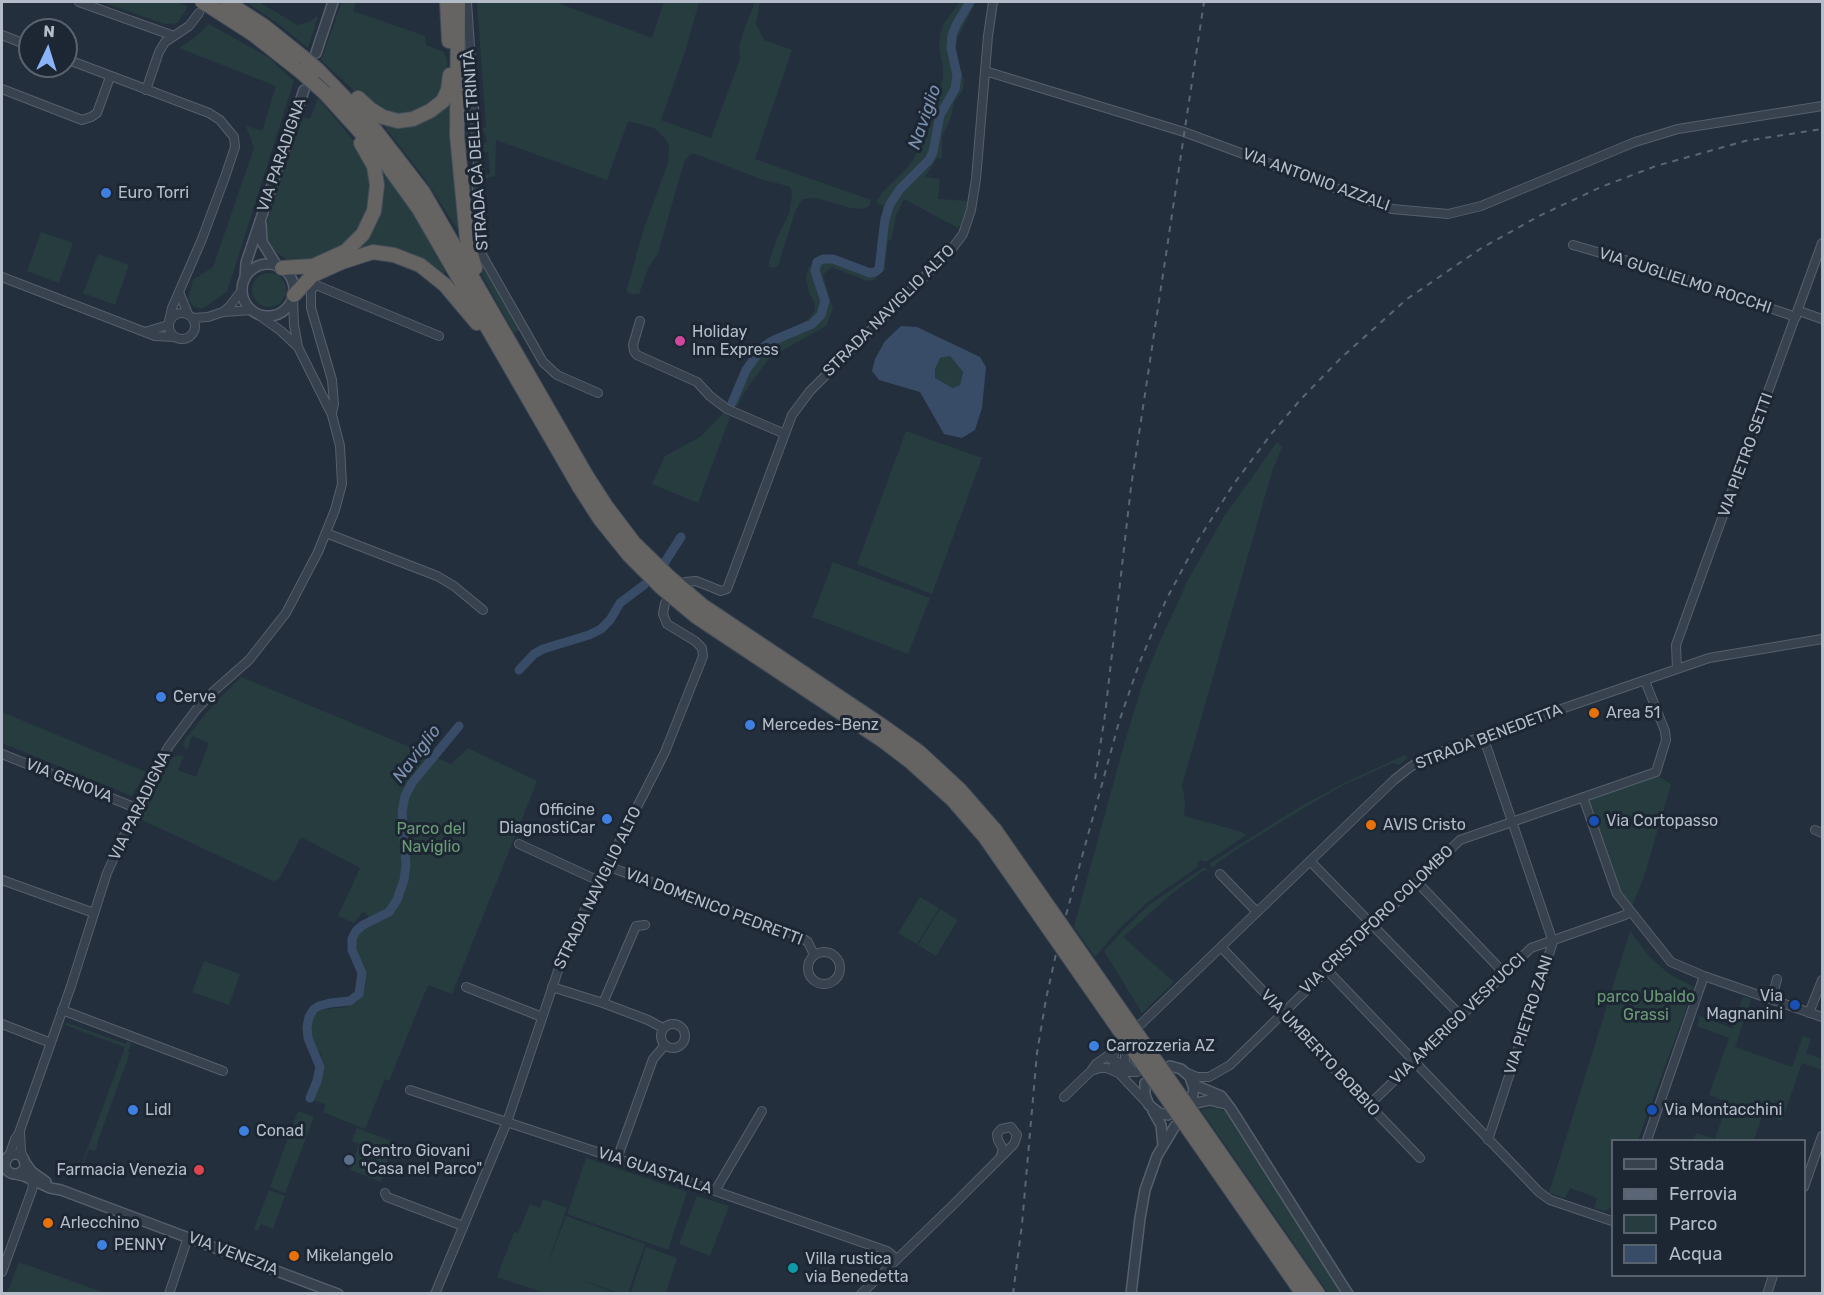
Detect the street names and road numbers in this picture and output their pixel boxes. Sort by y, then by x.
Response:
street label: STRADA CÀ DELLE TRINITÀ [459,49,493,251]
street label: VIA PARADIGNA [254,96,310,214]
street label: VIA ANTONIO AZZALI [1240,144,1392,216]
street label: STRADA NAVIGLIO ALTO [819,241,959,381]
street label: VIA GUGLIELMO ROCCHI [1596,244,1774,318]
street label: VIA PIETRO SETTI [1715,390,1777,520]
street label: STRADA BENEDETTA [1413,700,1565,774]
street label: VIA PARADIGNA [105,748,175,864]
street label: VIA GENOVA [23,755,115,807]
street label: STRADA NAVIGLIO ALTO [550,804,646,972]
street label: VIA CRISTOFORO COLOMBO [1296,842,1458,998]
street label: VIA DOMENICO PEDRETTI [622,864,806,950]
street label: VIA AMERIGO VESPUCCI [1386,949,1530,1089]
street label: VIA PIETRO ZANI [1501,953,1557,1077]
street label: VIA UMBERTO BOBBIO [1256,986,1384,1120]
street label: VIA GUASTALLA [595,1143,715,1199]
street label: VIA VENEZIA [185,1228,281,1280]

